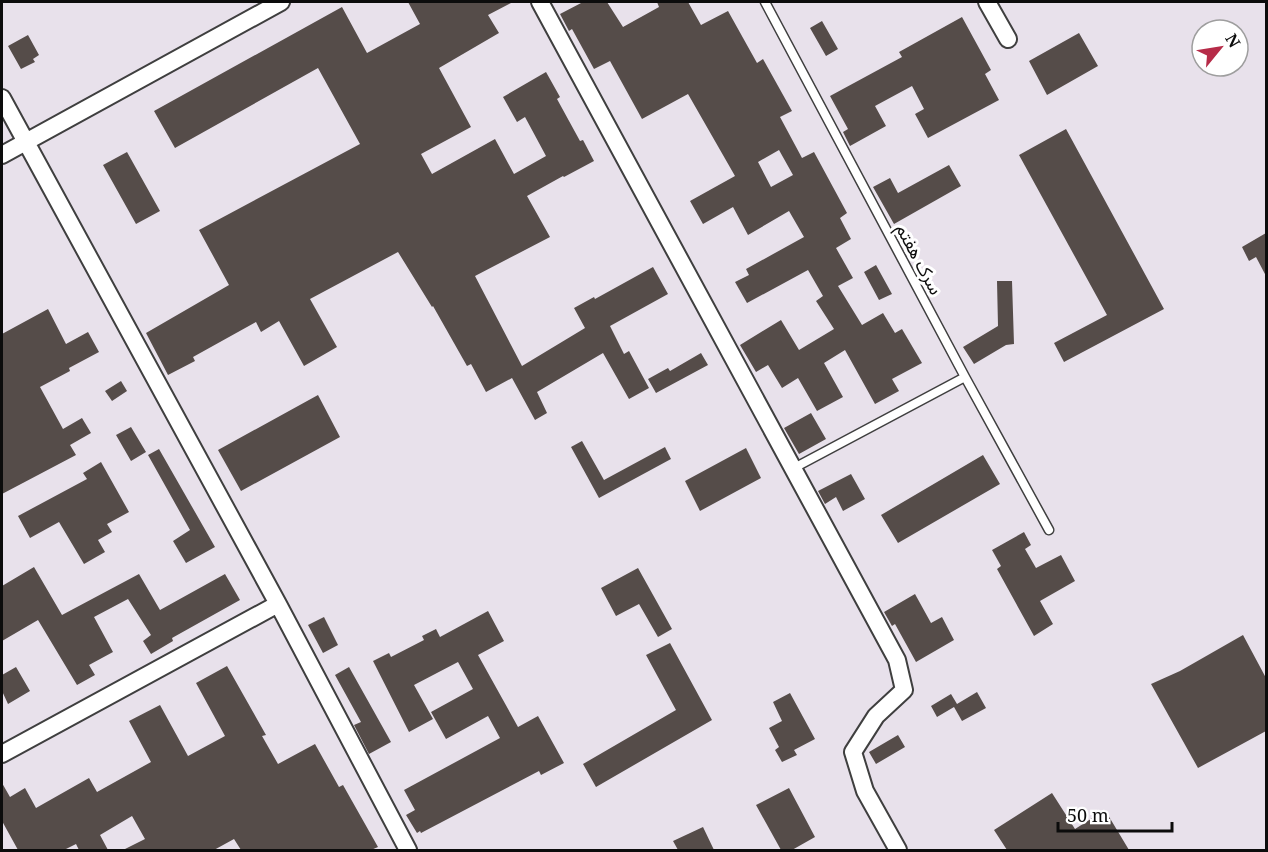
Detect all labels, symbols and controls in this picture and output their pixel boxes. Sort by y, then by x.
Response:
north arrow [1190,18,1250,78]
text: N [1220,30,1246,52]
street label: سرک هفتم [890,219,949,300]
scale bar [1058,795,1172,833]
text: 50 m [1067,803,1109,827]

